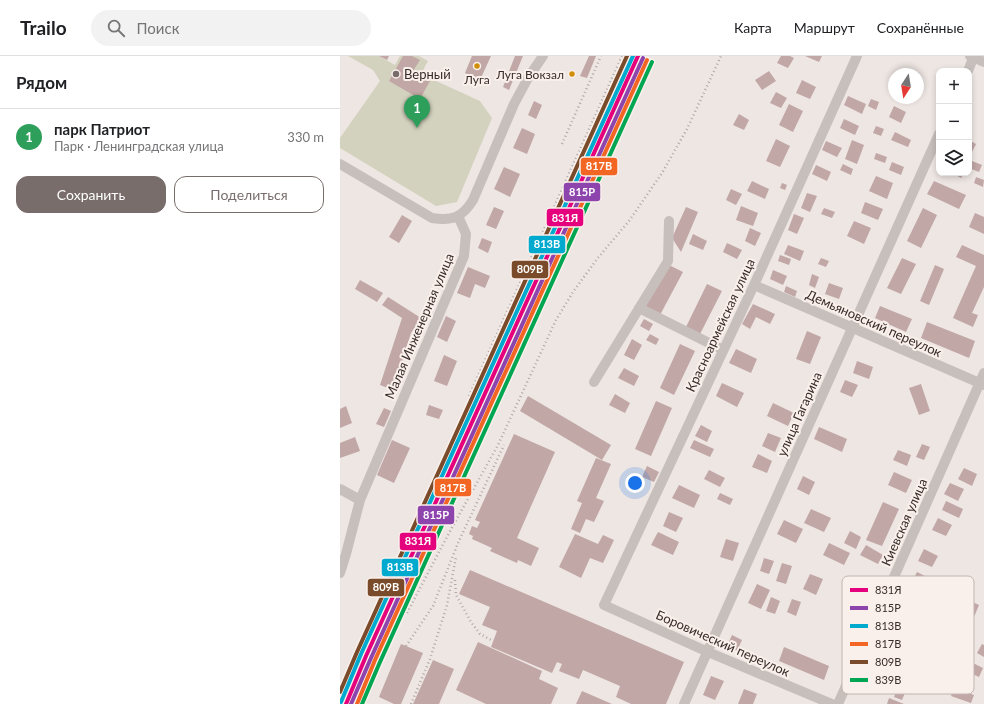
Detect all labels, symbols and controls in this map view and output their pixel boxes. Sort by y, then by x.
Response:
search box [91,10,371,46]
text: Trailo [20,16,67,39]
icon: search [105,17,127,39]
text: Поиск [137,19,179,37]
text: Карта [734,19,772,36]
text: Маршрут [794,19,855,36]
text: Сохранённые [877,19,964,36]
marker: Луга [472,61,482,71]
place label: Верный [404,66,451,82]
place label: Луга Вокзал [495,67,564,82]
north arrow [888,68,924,104]
map controls [936,68,972,176]
button: + [936,68,972,104]
marker: Верный [391,69,401,79]
marker: Луга Вокзал [567,69,577,79]
text: Рядом [16,72,67,93]
place label: Луга [463,72,490,87]
pin: 1 [404,95,430,128]
button: − [936,104,972,140]
text: парк Патриот [54,120,150,138]
text: 1 [25,129,33,145]
text: 330 m [287,129,324,145]
text: Парк · Ленинградская улица [54,138,224,154]
button: layers [936,140,972,176]
line badge: 817В [580,157,618,176]
text: 817В [586,159,612,172]
button: Сохранить [16,176,166,213]
button: Поделиться [174,176,324,213]
line badge: 815Р [563,182,601,202]
text: 815Р [569,185,595,198]
line badge: 831Я [546,208,584,227]
text: 831Я [552,211,578,224]
line badge: 813В [528,235,566,254]
text: 813В [534,237,560,250]
street label: Малая Инженерная улица [381,251,457,401]
street label: Красноармейская улица [682,256,758,394]
line badge: 809В [511,260,549,279]
text: 809В [517,262,543,275]
street label: Демьяновский переулок [804,286,945,360]
street label: улица Гагарина [773,369,825,459]
your location [625,473,645,493]
street label: Киевская улица [878,476,930,568]
line badge: 817В [434,478,472,497]
text: 817В [440,481,466,494]
line badge: 815Р [417,505,455,525]
text: 815Р [423,508,449,521]
line badge: 831Я [399,532,437,551]
text: 831Я [405,534,431,547]
line badge: 813В [381,558,419,577]
text: 813В [387,560,413,573]
legend [842,576,974,694]
line badge: 809В [367,578,405,597]
text: 809В [373,580,399,593]
text: 831Я [875,583,901,596]
text: 815Р [875,601,901,614]
street label: Боровический переулок [654,606,793,680]
text: 813В [875,619,901,632]
text: 817В [875,637,901,650]
text: 809В [875,655,901,668]
text: 839В [875,673,901,686]

